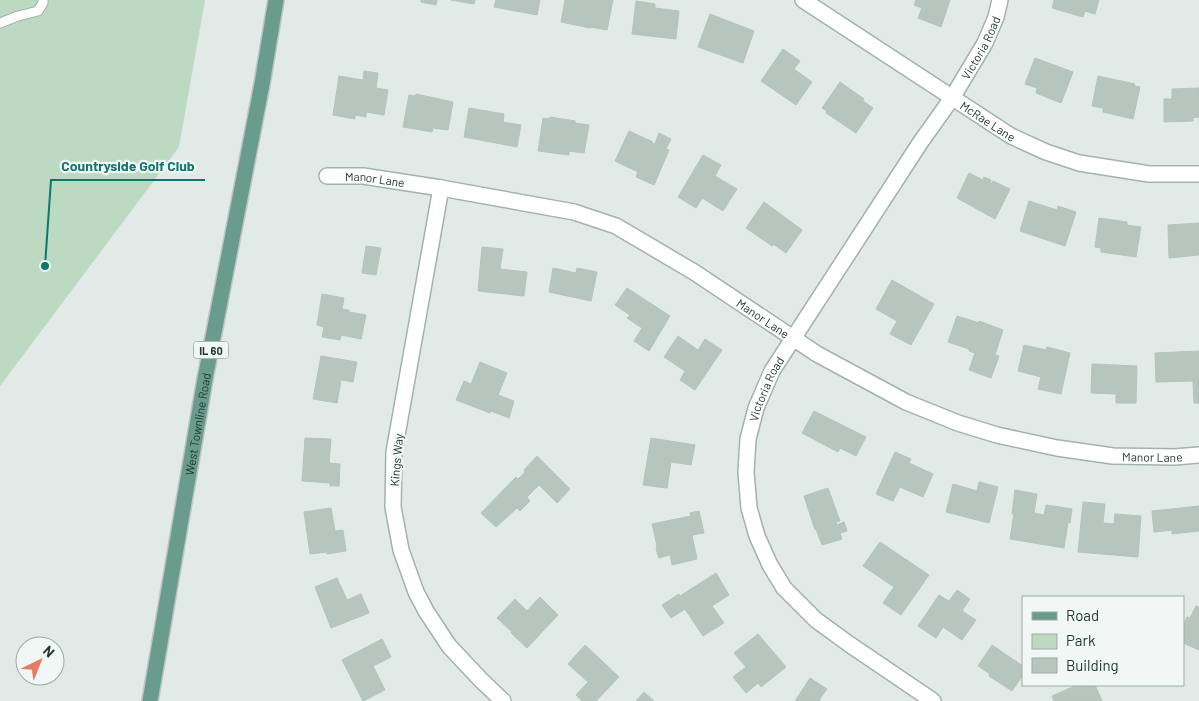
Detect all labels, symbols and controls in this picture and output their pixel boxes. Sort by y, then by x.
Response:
street label: Victoria Road [958,14,1003,82]
street label: McRae Lane [958,98,1017,144]
callout: Countryside Golf Club [51,151,205,180]
text: Countryside Golf Club [61,157,195,174]
street label: Manor Lane [345,169,406,189]
street label: Manor Lane [734,296,792,341]
road number: IL 60 [194,342,228,358]
street label: Victoria Road [746,354,787,423]
street label: West Townline Road [182,372,213,476]
street label: Kings Way [387,433,405,487]
street label: Manor Lane [1122,449,1183,464]
legend [1022,596,1184,686]
text: Road [1066,606,1099,624]
text: Park [1066,631,1096,649]
north arrow [15,636,65,686]
text: N [40,642,58,661]
text: Building [1066,656,1119,674]

